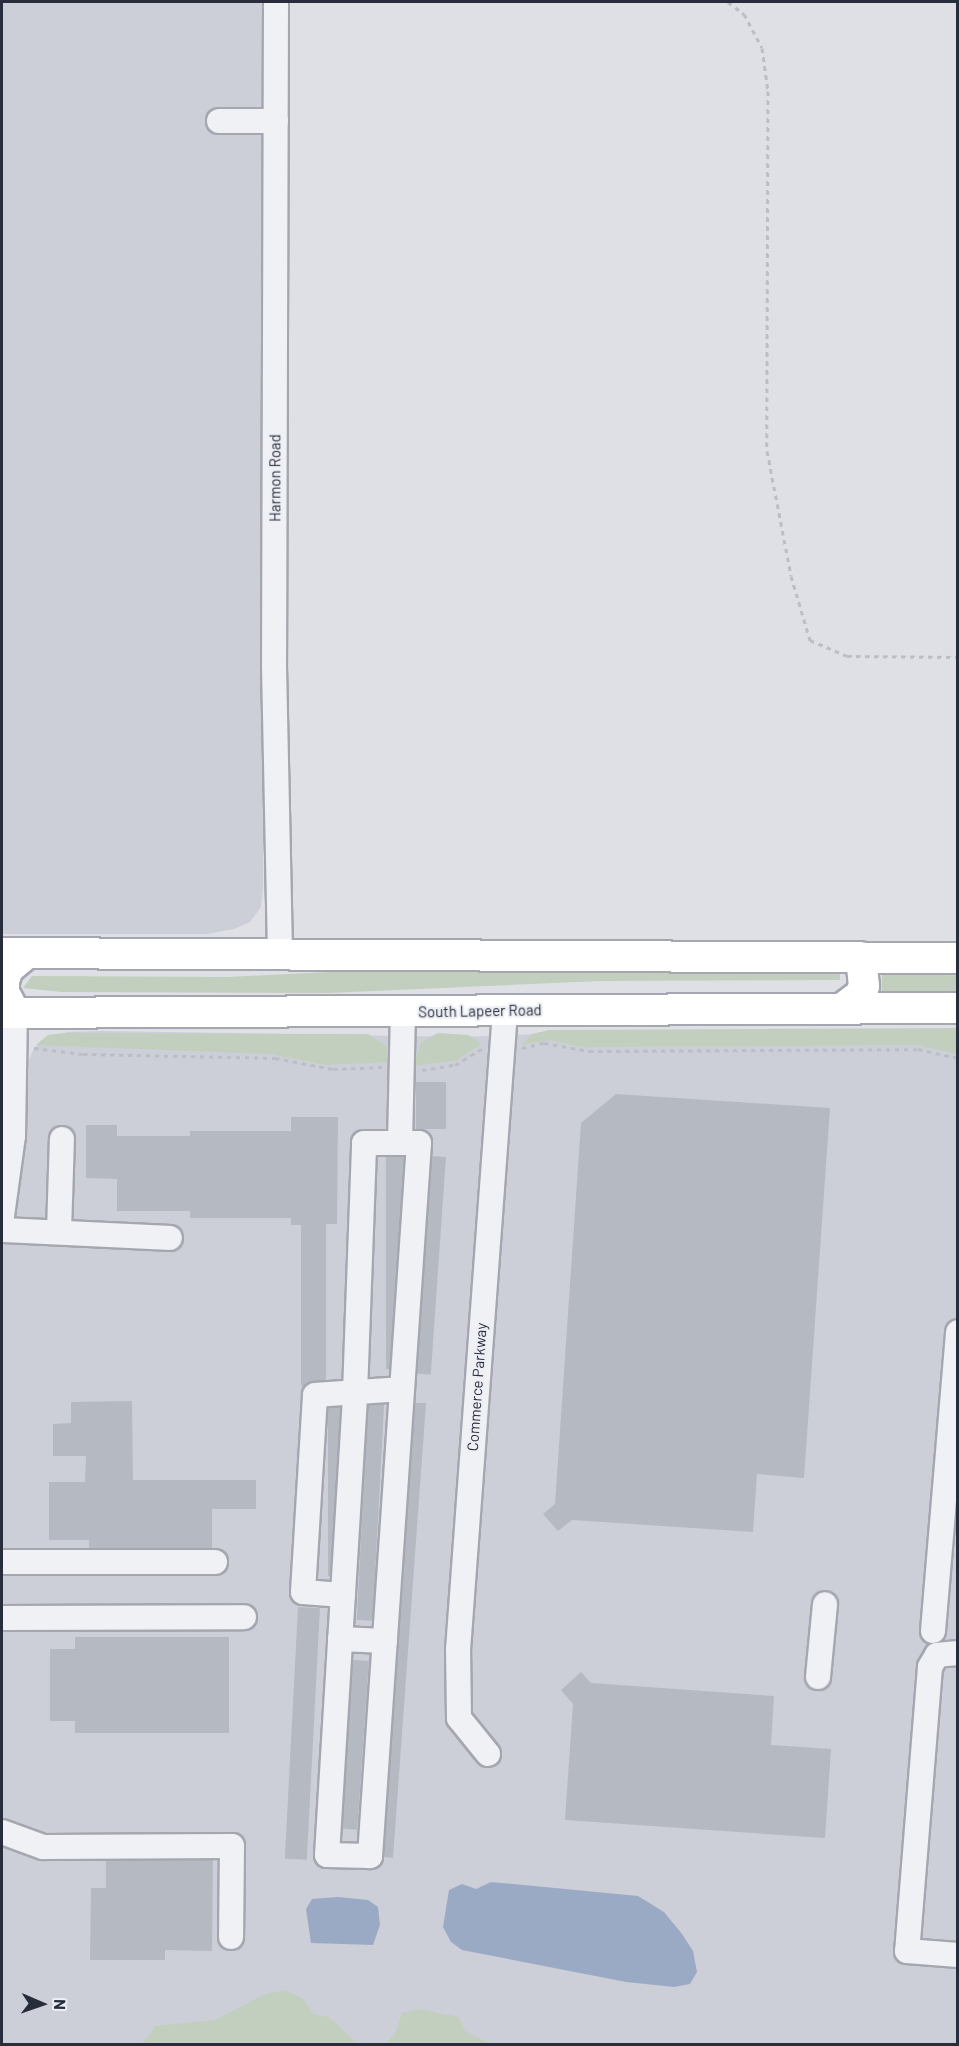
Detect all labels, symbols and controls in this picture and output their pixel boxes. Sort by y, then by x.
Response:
street label: Harmon Road [266,434,284,522]
street label: South Lapeer Road [418,1001,542,1021]
street label: Commerce Parkway [464,1322,490,1452]
north arrow [12,1974,72,2034]
text: N [51,1999,70,2010]

